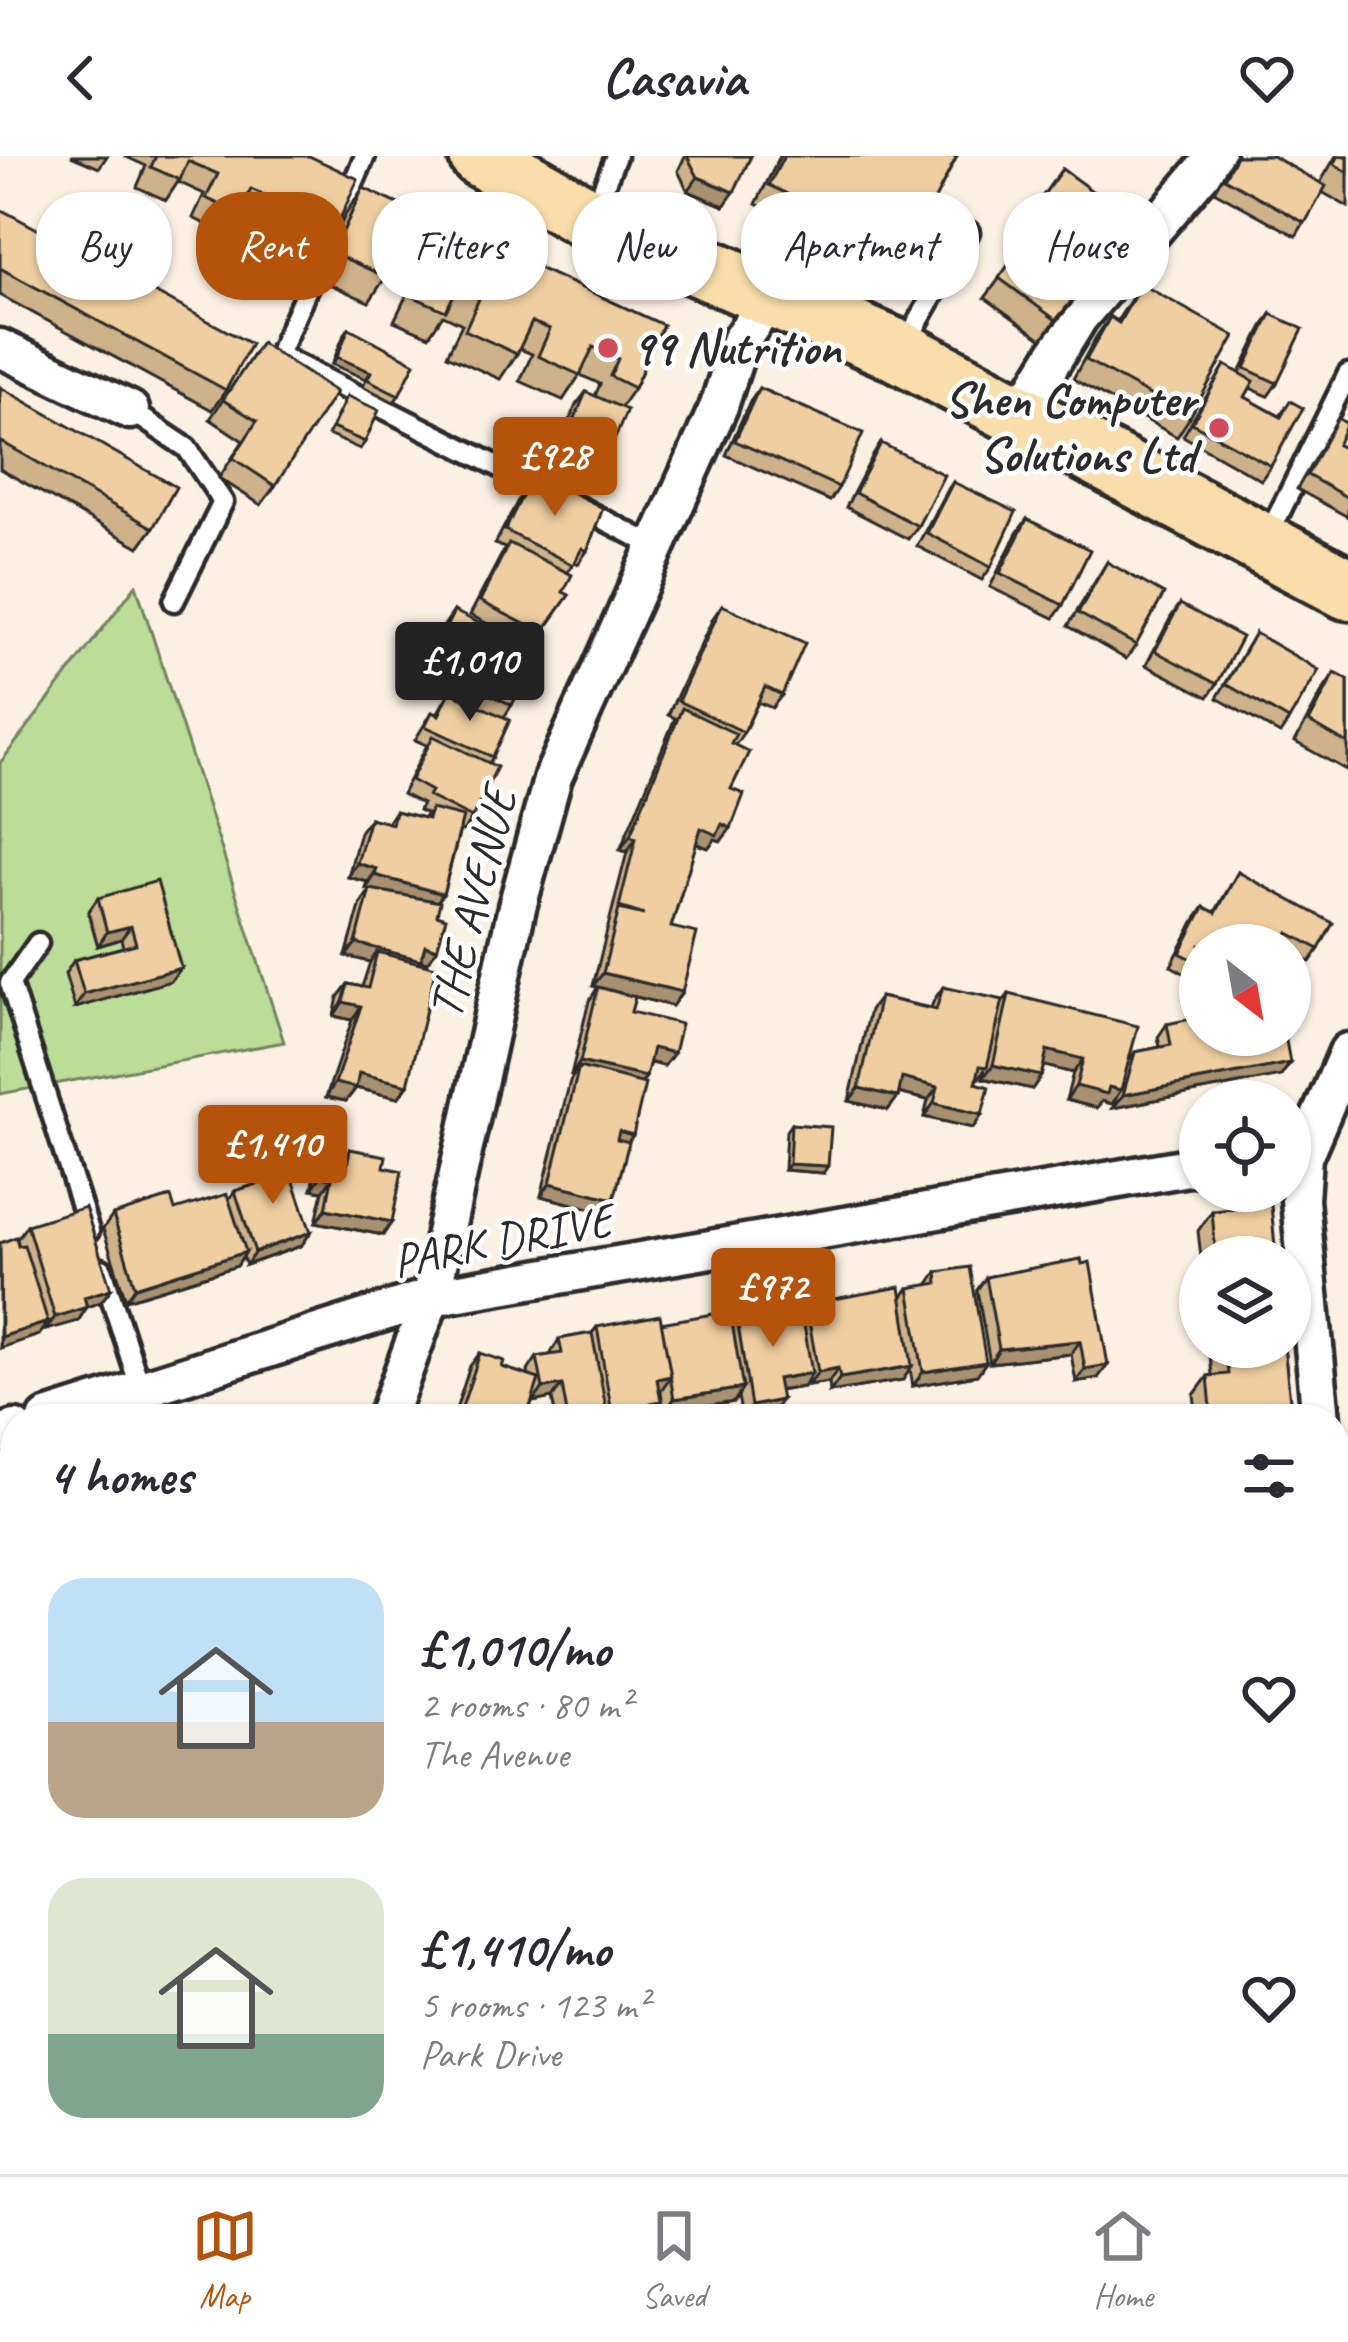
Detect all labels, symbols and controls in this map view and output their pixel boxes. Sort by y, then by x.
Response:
text: Casavia [602,44,746,112]
icon: back [48,45,114,111]
icon: heart [1234,45,1300,111]
chip: Buy [36,192,172,300]
chip: Rent [196,192,348,300]
chip: Filters [372,192,548,300]
chip: New [572,192,717,300]
chip: Apartment [741,192,979,300]
chip: House [1003,192,1169,300]
place label: 99 Nutrition [632,318,842,378]
marker: 99 Nutrition [595,335,621,361]
place label: Shen Computer Solutions Ltd [945,370,1203,485]
marker: Shen Computer Solutions Ltd [1206,415,1232,441]
pin: £928 [484,417,626,519]
text: £928 [520,431,590,480]
pin: £1,010 [372,622,568,724]
text: £1,010 [422,636,518,685]
street label: THE AVENUE [414,776,531,1024]
north arrow [1179,924,1311,1056]
map controls [1179,924,1311,1368]
button: locate [1179,1080,1311,1212]
pin: £1,410 [175,1105,371,1207]
text: £1,410 [225,1119,321,1168]
street label: PARK DRIVE [387,1188,622,1291]
button: layers [1179,1236,1311,1368]
pin: £972 [702,1248,844,1350]
text: £972 [738,1262,808,1311]
icon: filters [1236,1443,1302,1509]
text: 4 homes [48,1444,192,1508]
text: £1,010/mo [420,1617,610,1681]
icon: home [144,1626,288,1770]
icon: heart [1236,1665,1302,1731]
text: 2 rooms · 80 m² [420,1681,631,1730]
text: The Avenue [420,1730,569,1779]
text: £1,410/mo [420,1917,610,1981]
icon: home [144,1926,288,2070]
icon: heart [1236,1965,1302,2031]
text: 5 rooms · 123 m² [420,1981,648,2030]
text: Park Drive [420,2030,561,2079]
tab: Map [192,2203,258,2317]
tab: Saved [641,2203,707,2317]
tab: Home [1090,2203,1156,2317]

